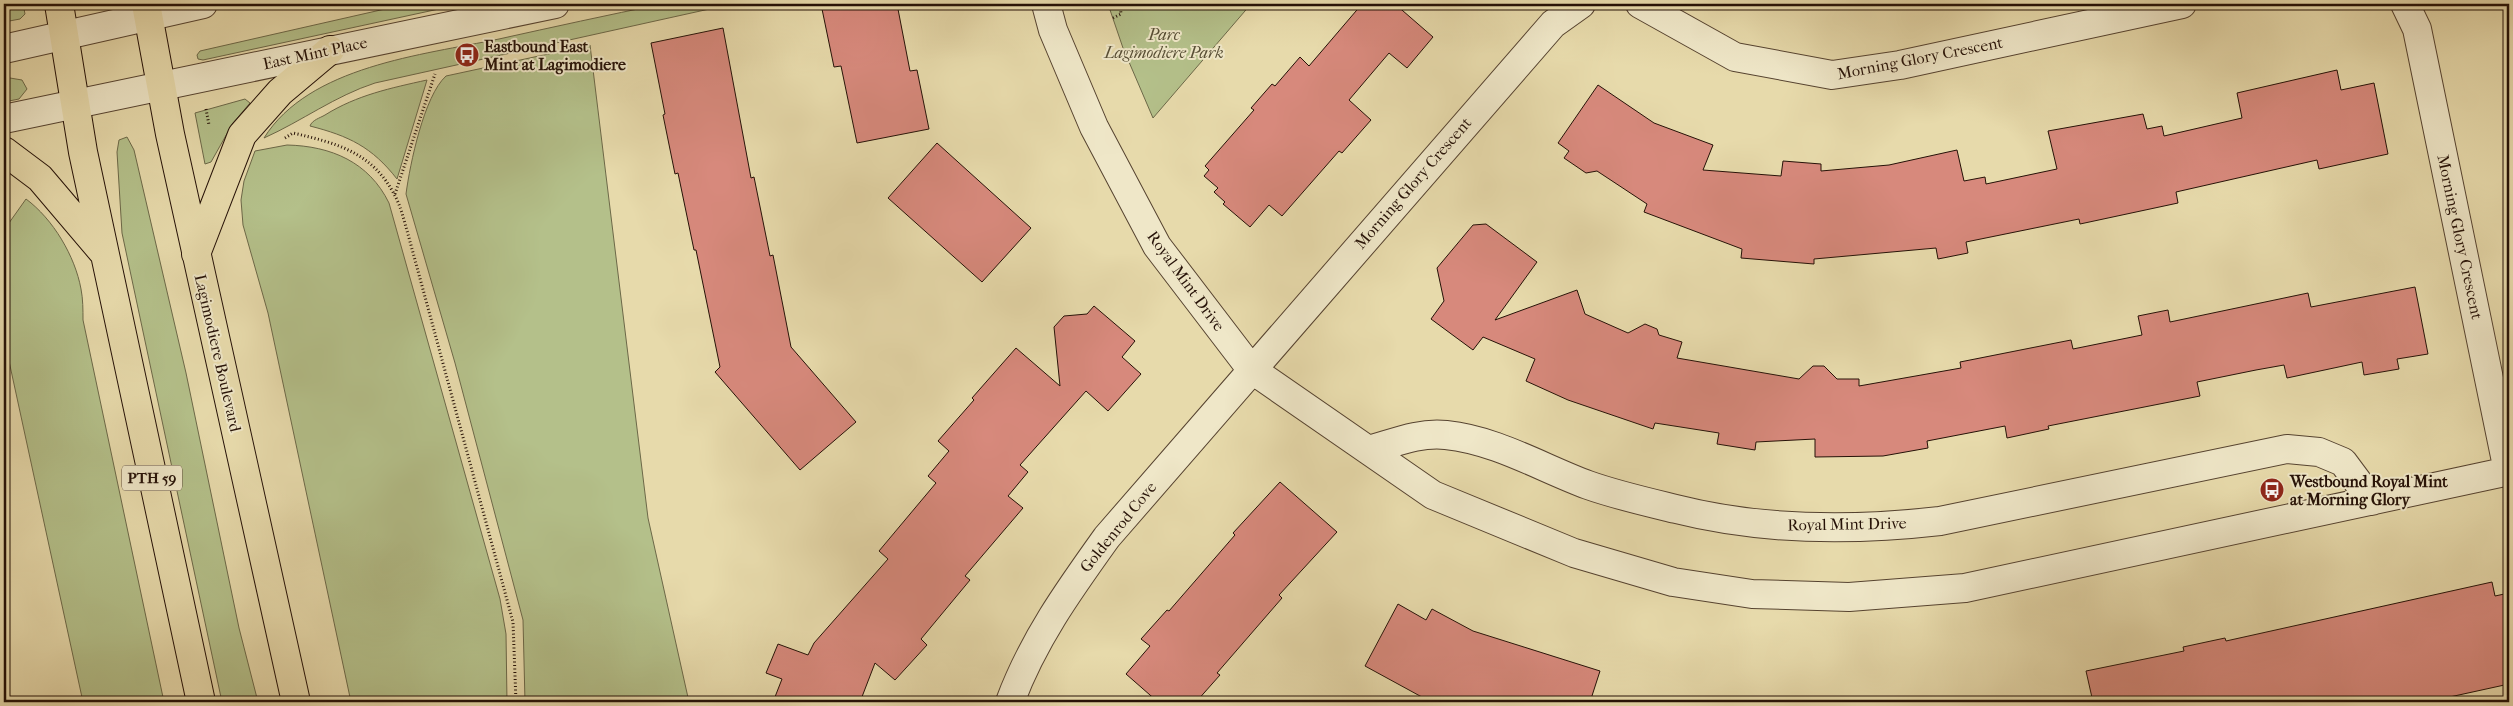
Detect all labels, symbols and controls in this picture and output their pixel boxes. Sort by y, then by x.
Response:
park label: Parc Lagimodiere Park [1103,25,1224,62]
street label: East Mint Place [261,33,369,73]
street label: Morning Glory Crescent [1836,33,2005,83]
place label: Eastbound East Mint at Lagimodiere [483,37,626,75]
bus stop icon: Eastbound East Mint at Lagimodiere [454,42,480,68]
street label: Morning Glory Crescent [1351,113,1475,253]
street label: Morning Glory Crescent [2433,153,2487,321]
street label: Royal Mint Drive [1143,227,1229,335]
street label: Lagimodiere Boulevard [191,272,245,434]
road number: PTH 59 [122,466,182,490]
place label: Westbound Royal Mint at Morning Glory [2289,472,2448,510]
bus stop icon: Westbound Royal Mint at Morning Glory [2259,477,2285,503]
street label: Goldenrod Cove [1076,478,1160,576]
street label: Royal Mint Drive [1787,513,1907,535]

